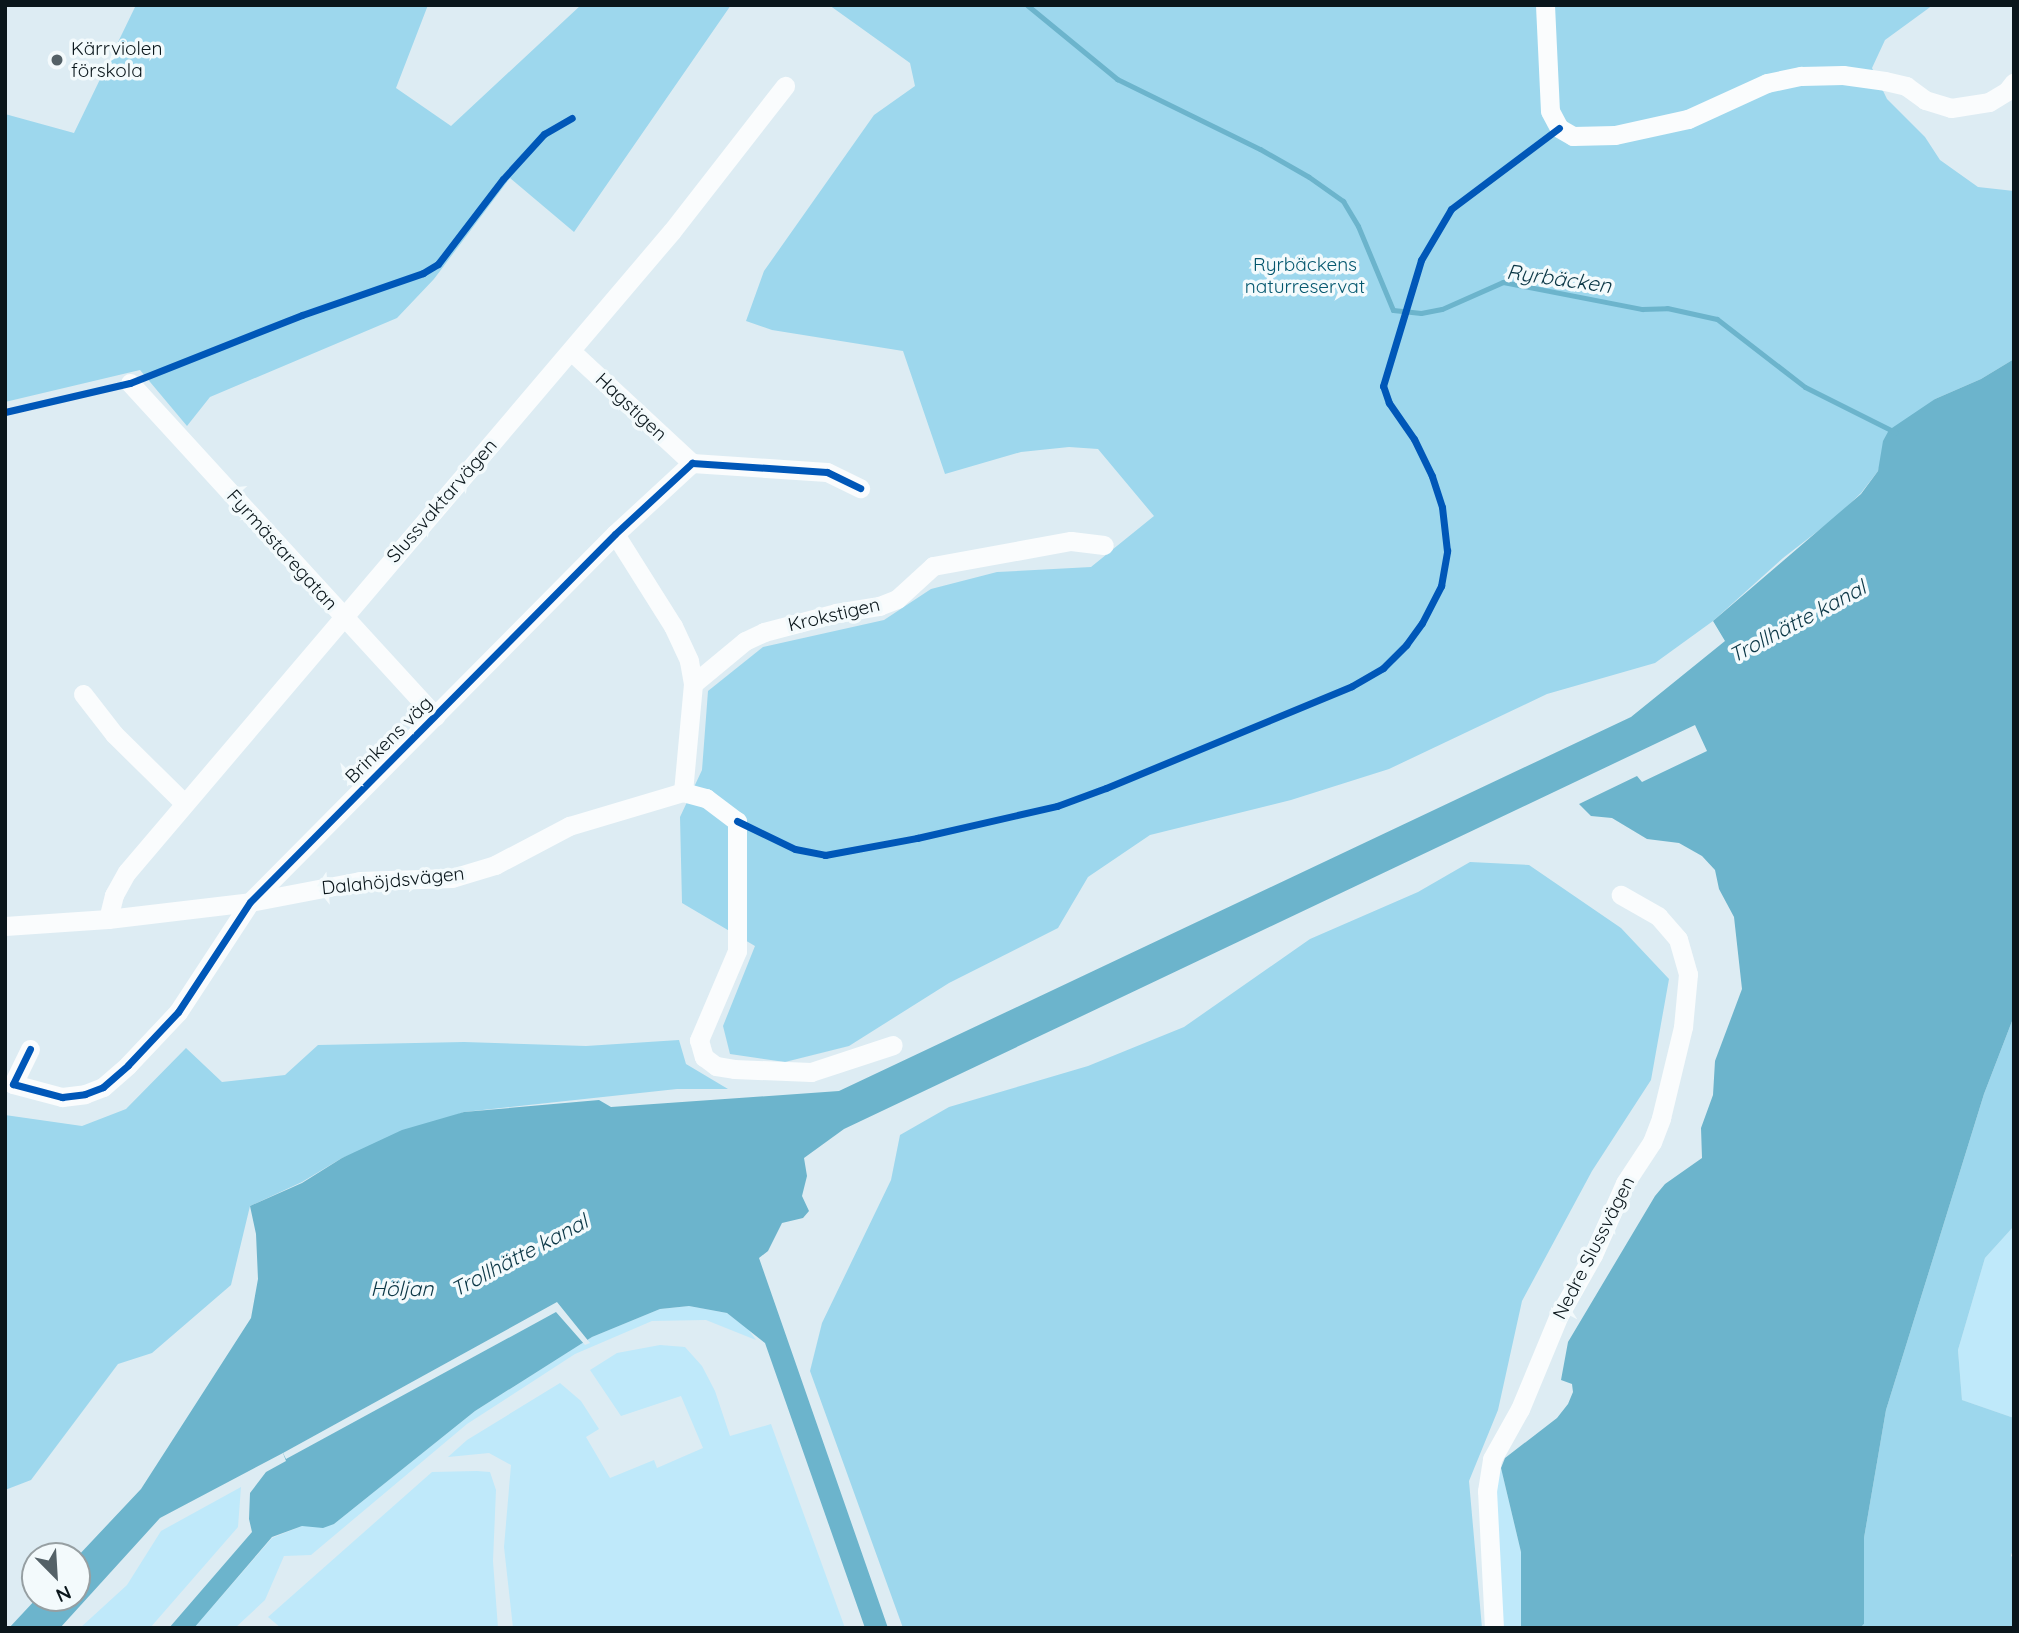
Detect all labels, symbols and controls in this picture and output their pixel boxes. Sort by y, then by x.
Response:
place label: Kärrviolen förskola [71,38,162,82]
marker: Kärrviolen förskola [49,52,65,68]
park label: Ryrbäckens naturreservat [1245,254,1365,298]
water label: Ryrbäcken [1505,258,1613,298]
street label: Hagstigen [591,368,671,446]
street label: Slussvaktarvägen [382,435,502,567]
street label: Fyrmästaregatan [222,485,342,615]
water label: Trollhätte kanal [1724,574,1870,668]
street label: Krokstigen [786,593,882,637]
street label: Brinkens väg [341,692,437,788]
street label: Dalahöjdsvägen [320,862,466,900]
street label: Nedre Slussvägen [1548,1173,1640,1323]
water label: Trollhätte kanal [446,1208,592,1302]
water label: Höljan [371,1275,433,1301]
north arrow [21,1542,91,1612]
text: N [52,1581,75,1608]

